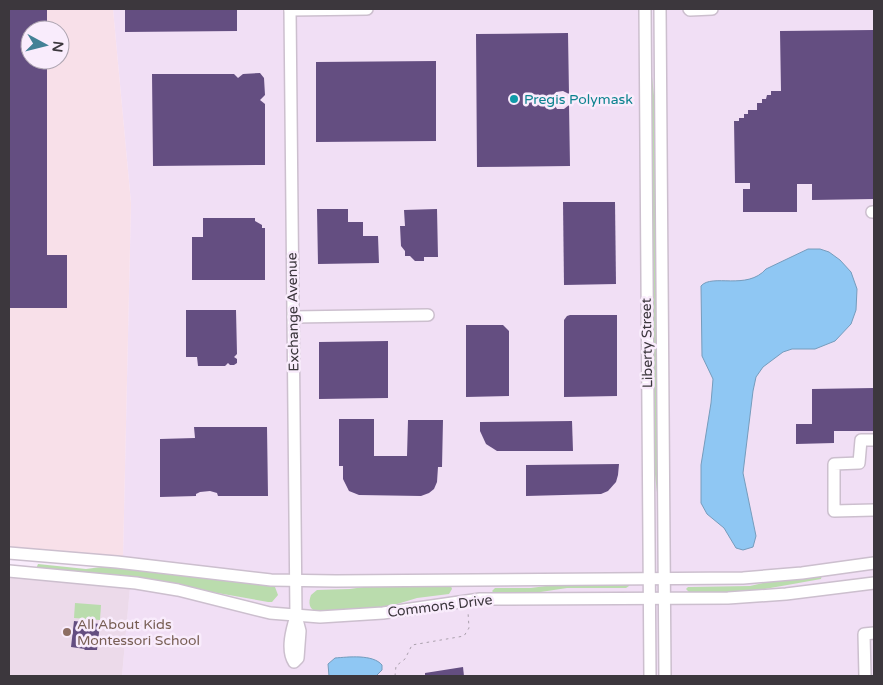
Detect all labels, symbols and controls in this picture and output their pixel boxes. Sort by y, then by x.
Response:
north arrow [20,20,70,70]
text: N [48,40,67,53]
place label: Pregis Polymask [524,91,633,108]
marker: Pregis Polymask [508,93,520,105]
street label: Exchange Avenue [283,252,303,372]
street label: Liberty Street [638,297,656,388]
street label: Commons Drive [387,591,494,621]
place label: All About Kids Montessori School [77,616,200,649]
marker: All About Kids Montessori School [61,626,73,638]

